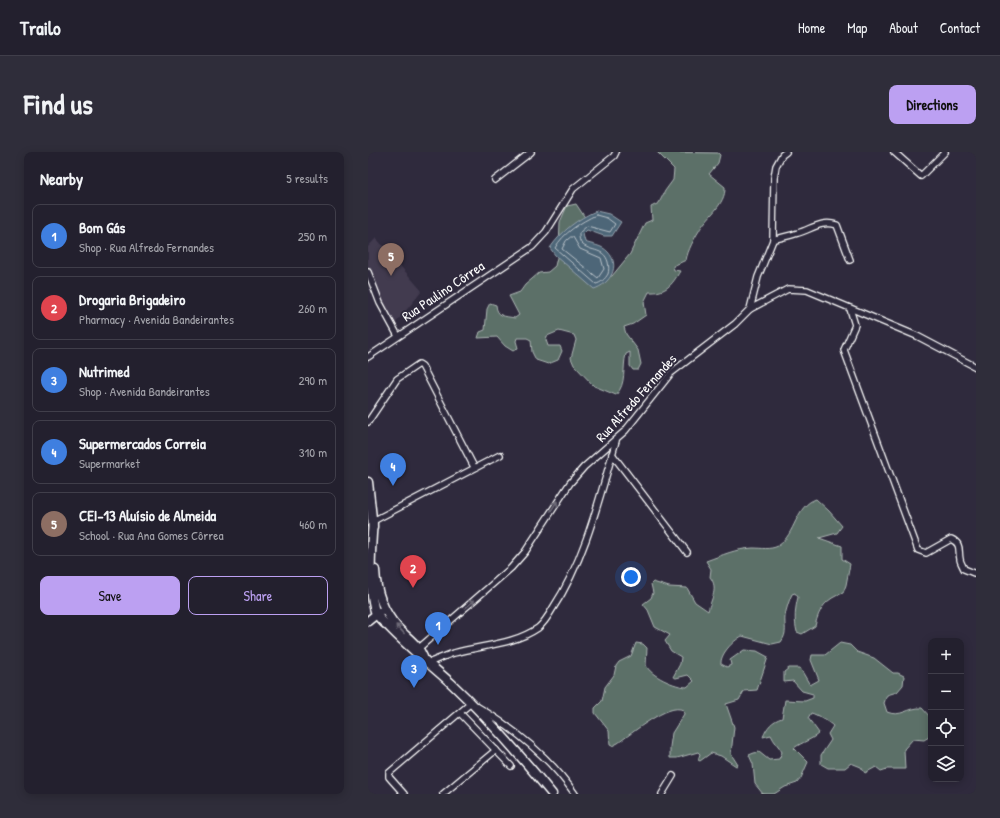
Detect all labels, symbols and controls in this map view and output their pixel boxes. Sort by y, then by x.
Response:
text: Trailo [20,15,61,41]
text: Home [798,18,825,37]
text: Map [847,18,867,37]
text: About [889,18,918,37]
text: Contact [940,18,980,37]
text: Find us [24,85,93,123]
button: Directions [889,85,976,124]
text: Nearby [40,167,83,190]
text: 5 results [286,169,328,187]
text: Bom Gás [79,217,125,238]
text: 1 [52,227,56,245]
text: 250 m [298,227,327,245]
text: Shop · Rua Alfredo Fernandes [79,238,214,256]
pin: 5 [378,243,404,276]
street label: Rua Paulino Côrrea [398,256,488,325]
text: Drogaria Brigadeiro [79,289,185,310]
text: 2 [51,299,57,317]
text: 260 m [298,299,327,317]
text: Pharmacy · Avenida Bandeirantes [79,310,234,328]
street label: Rua Alfredo Fernandes [591,350,680,446]
text: Nutrimed [79,361,129,382]
text: 3 [51,371,57,389]
text: 290 m [298,371,327,389]
text: Shop · Avenida Bandeirantes [79,382,210,400]
text: Supermercados Correia [79,433,206,454]
text: 4 [52,443,56,461]
text: 310 m [299,443,327,461]
pin: 4 [380,453,406,486]
text: Supermarket [79,454,140,472]
one-way arrow [550,501,558,512]
text: CEI-13 Aluísio de Almeida [79,505,216,526]
text: 5 [51,515,57,533]
text: 460 m [299,515,327,533]
text: School · Rua Ana Gomes Côrrea [79,526,224,544]
pin: 2 [400,555,426,588]
your location [621,567,641,587]
button: Save [40,576,180,615]
button: Share [188,576,328,615]
one-way arrow [464,600,474,609]
pin: 1 [425,612,451,645]
one-way arrow [395,624,405,634]
map controls [928,638,964,782]
button: + [928,638,964,674]
pin: 3 [401,655,427,688]
button: − [928,674,964,710]
button: locate [928,710,964,746]
button: layers [928,746,964,782]

